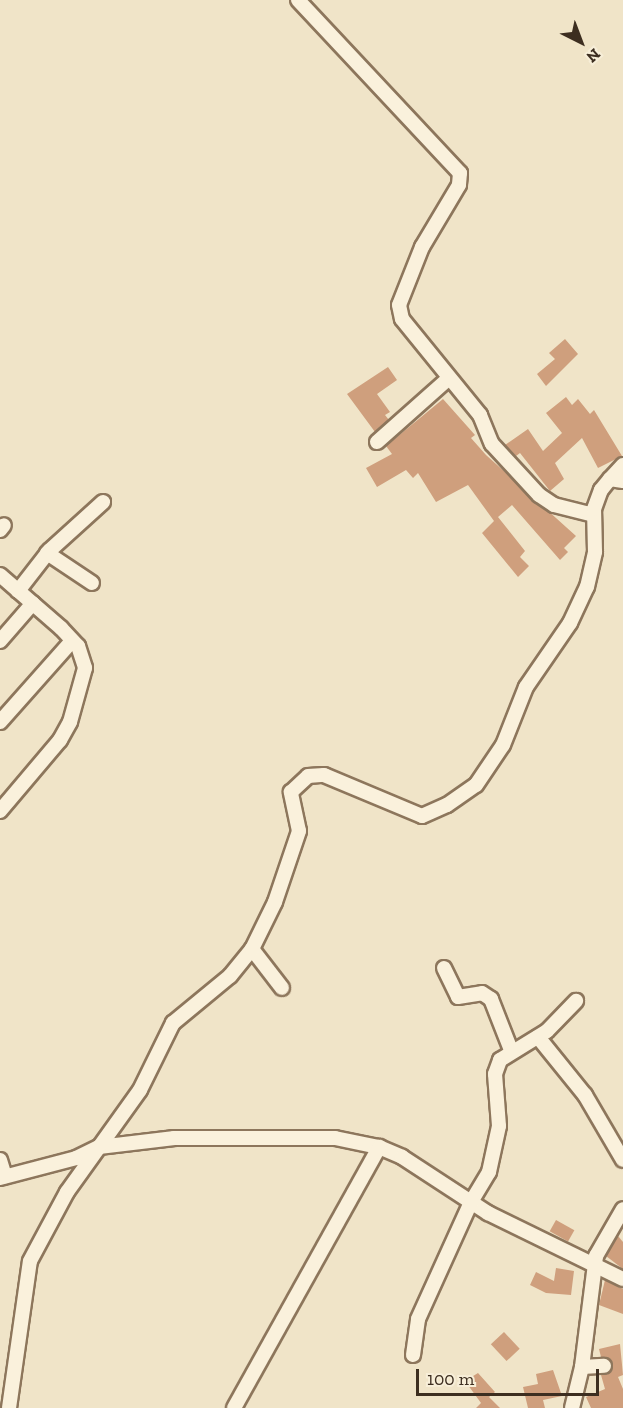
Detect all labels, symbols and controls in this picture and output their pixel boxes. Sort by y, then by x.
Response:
north arrow [551,12,611,72]
text: N [583,45,604,67]
scale bar [419,1357,602,1395]
text: 100 m [427,1368,474,1390]

